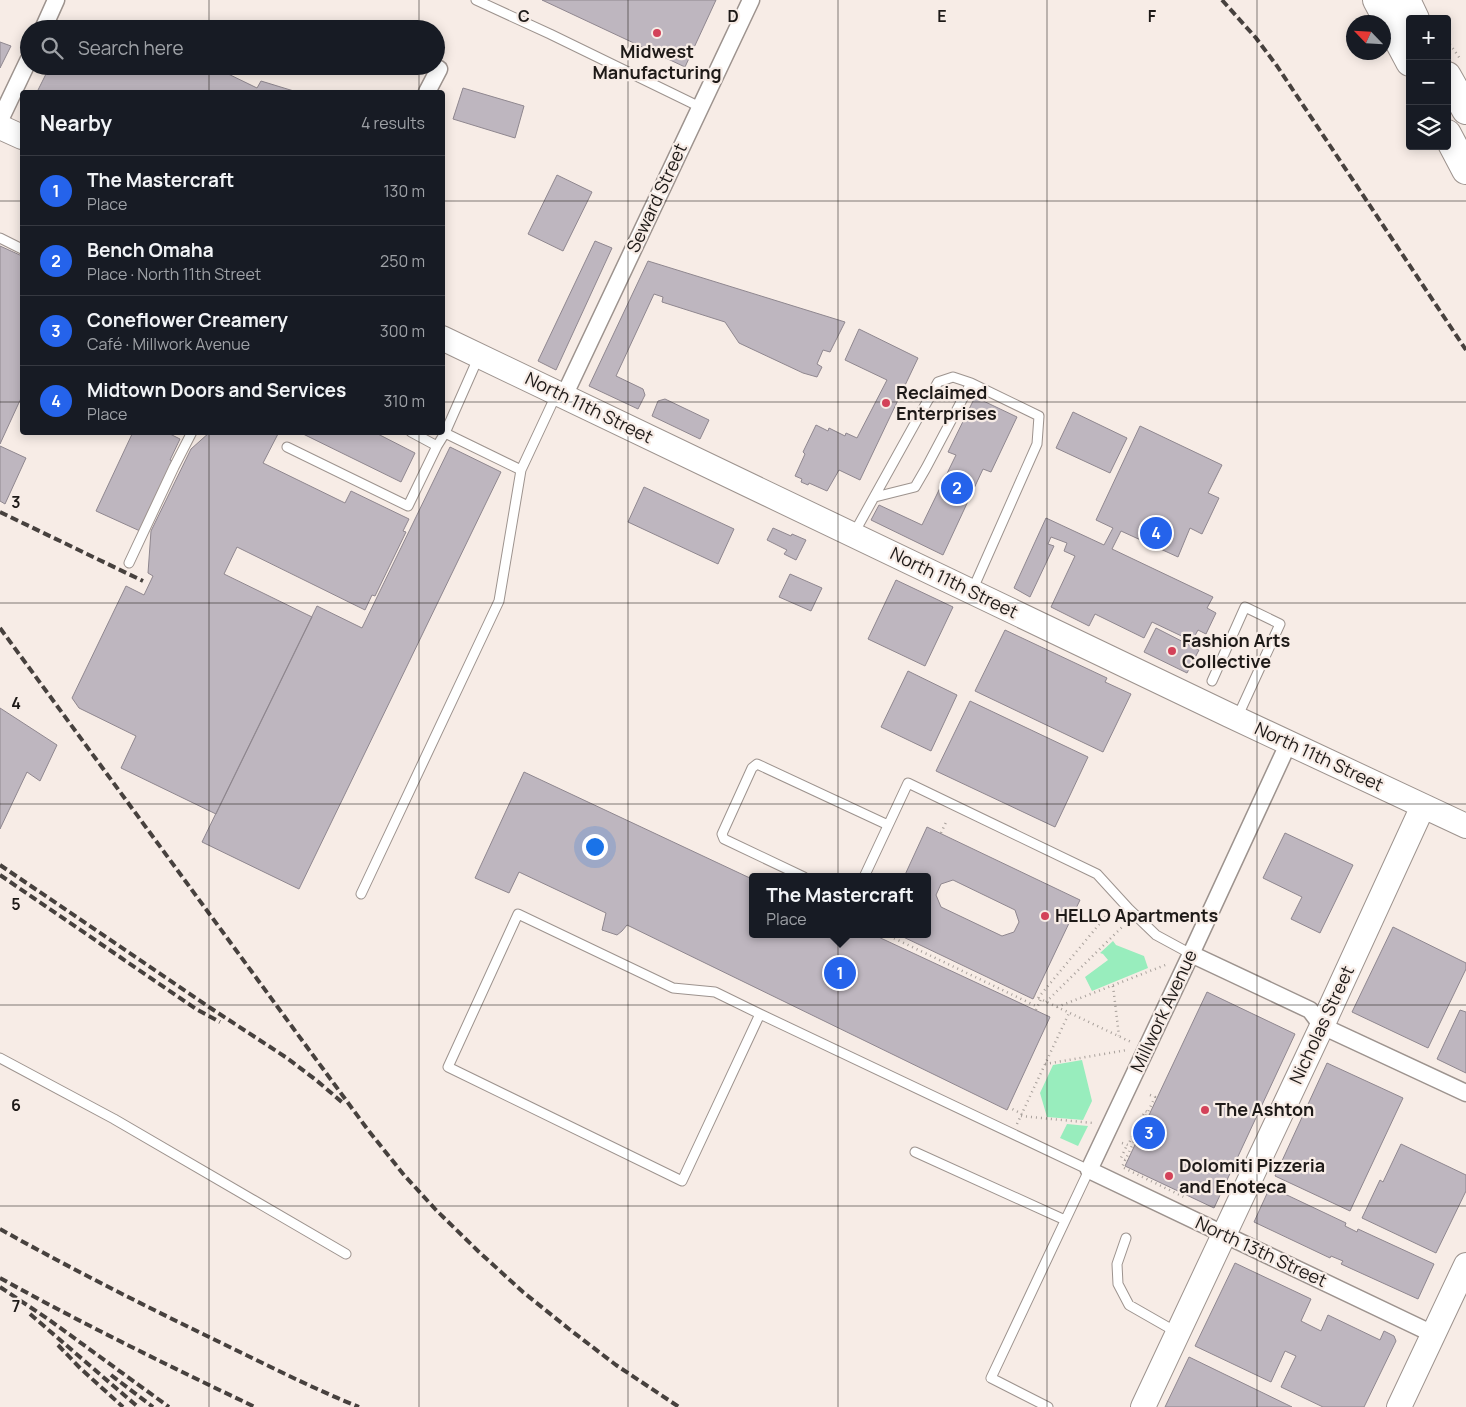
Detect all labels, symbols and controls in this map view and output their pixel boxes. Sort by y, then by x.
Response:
text: C [518,5,530,27]
text: D [727,5,739,27]
text: E [937,5,947,27]
text: F [1148,5,1157,27]
north arrow [1346,15,1391,60]
map controls [1406,15,1451,150]
button: + [1406,15,1451,60]
search box [20,20,445,75]
marker: Midwest Manufacturing [651,27,663,39]
icon: search [38,34,66,62]
text: Search here [78,35,184,61]
place label: Midwest Manufacturing [592,39,722,84]
button: − [1406,60,1451,105]
button: layers [1406,105,1451,150]
text: Nearby [40,109,112,137]
text: 4 results [361,112,425,134]
street label: Seward Street [620,139,692,256]
text: The Mastercraft [87,167,234,193]
text: 1 [52,180,60,202]
text: 130 m [383,180,425,202]
text: Place [87,193,127,215]
text: Bench Omaha [87,237,214,263]
text: 2 [51,250,61,272]
text: 250 m [380,250,425,272]
text: Place · North 11th Street [87,263,261,285]
text: Coneflower Creamery [87,307,288,333]
text: 3 [51,320,61,342]
text: 300 m [380,320,425,342]
text: Café · Millwork Avenue [87,333,250,355]
street label: North 11th Street [522,366,657,448]
text: Midtown Doors and Services [87,377,346,403]
place label: Reclaimed Enterprises [896,380,997,425]
text: 4 [51,390,61,412]
text: 310 m [383,390,425,412]
marker: Reclaimed Enterprises [880,397,892,409]
text: Place [87,403,127,425]
pin: 2 [941,469,973,507]
text: 3 [11,491,21,513]
pin: 4 [1140,514,1172,552]
street label: North 11th Street [887,541,1022,623]
place label: Fashion Arts Collective [1182,628,1291,673]
marker: Fashion Arts Collective [1166,645,1178,657]
text: 4 [11,692,21,714]
street label: North 11th Street [1251,716,1388,796]
your location [582,834,608,860]
popup [749,873,931,938]
text: The Mastercraft [766,882,914,908]
text: 5 [11,893,21,915]
place label: HELLO Apartments [1055,903,1219,927]
text: Place [766,908,807,930]
marker: HELLO Apartments [1039,910,1051,922]
street label: Millwork Avenue [1124,945,1202,1076]
pin: 1 [824,954,856,992]
street label: Nicholas Street [1283,962,1359,1088]
text: 6 [11,1094,21,1116]
place label: The Ashton [1215,1097,1314,1121]
marker: The Ashton [1199,1104,1211,1116]
pin: 3 [1133,1114,1165,1152]
place label: Dolomiti Pizzeria and Enoteca [1179,1153,1325,1198]
marker: Dolomiti Pizzeria and Enoteca [1163,1170,1175,1182]
street label: North 13th Street [1192,1210,1331,1292]
text: 7 [12,1295,20,1317]

